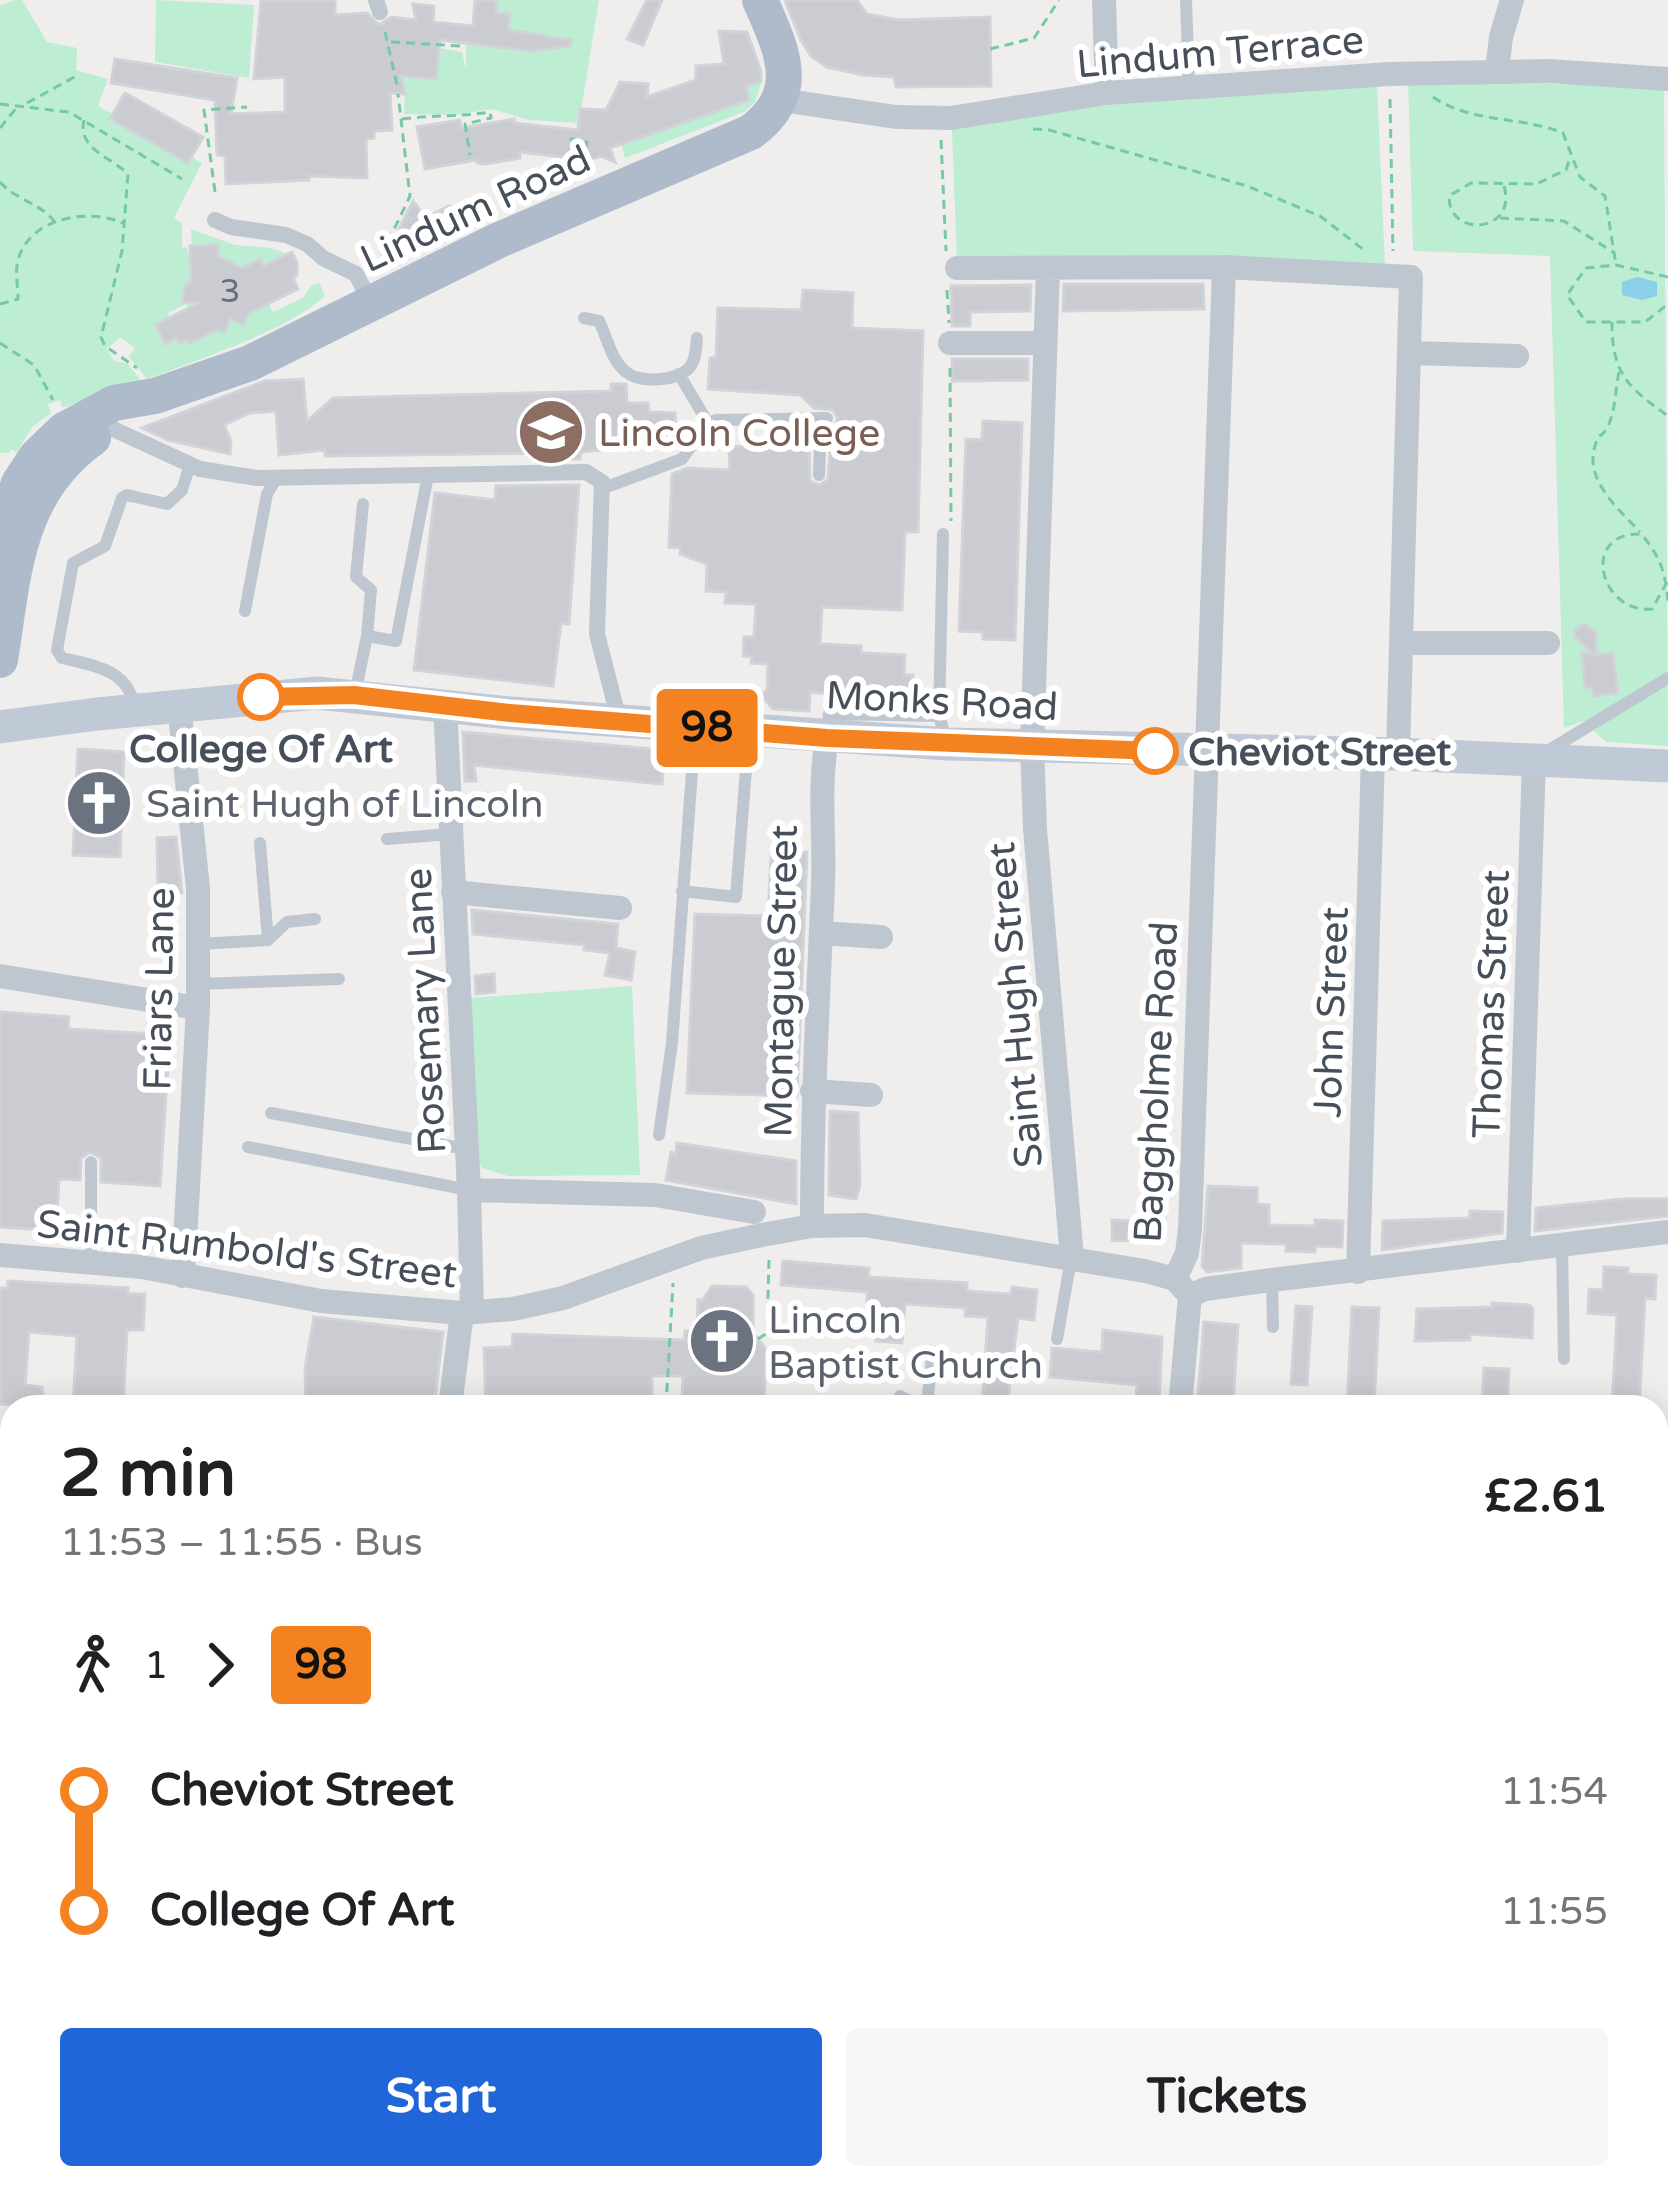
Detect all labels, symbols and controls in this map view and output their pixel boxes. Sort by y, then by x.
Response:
street label: Lindum Terrace [1075,17,1366,88]
street label: Lindum Road [353,136,598,283]
house number: 3 [220,272,240,311]
school or university icon: Lincoln College [516,397,586,467]
place label: Lincoln College [598,410,880,457]
street label: Monks Road [825,672,1059,731]
marker: College Of Art [239,675,283,719]
line badge: 98 [653,689,761,767]
text: 98 [681,702,733,753]
place label: College Of Art [129,726,393,773]
marker: Cheviot Street [1133,729,1177,773]
place label: Cheviot Street [1188,729,1451,776]
church icon: Saint Hugh of Lincoln [64,768,134,838]
place label: Saint Hugh of Lincoln [146,781,543,828]
street label: Montague Street [755,824,808,1138]
street label: Saint Hugh Street [978,840,1053,1170]
street label: Rosemary Lane [395,867,456,1155]
street label: Thomas Street [1463,869,1520,1139]
street label: Friars Lane [134,887,185,1091]
street label: John Street [1304,906,1359,1118]
street label: Baggholme Road [1125,920,1188,1244]
street label: Saint Rumbold's Street [34,1200,460,1299]
place label: Lincoln Baptist Church [768,1297,1043,1389]
church icon: Lincoln Baptist Church [687,1306,757,1376]
text: 2 min [60,1434,236,1514]
text: £2.61 [1484,1470,1608,1524]
text: 11:53 – 11:55 · Bus [60,1519,423,1566]
icon: walk [60,1632,126,1698]
icon: forward [187,1632,253,1698]
text: 98 [295,1639,347,1690]
text: 1 [144,1642,169,1689]
text: Cheviot Street [150,1764,454,1818]
text: 11:54 [1500,1768,1608,1815]
text: College Of Art [150,1884,455,1938]
text: 11:55 [1500,1888,1608,1935]
button: Start [60,2028,822,2166]
button: Tickets [846,2028,1608,2166]

